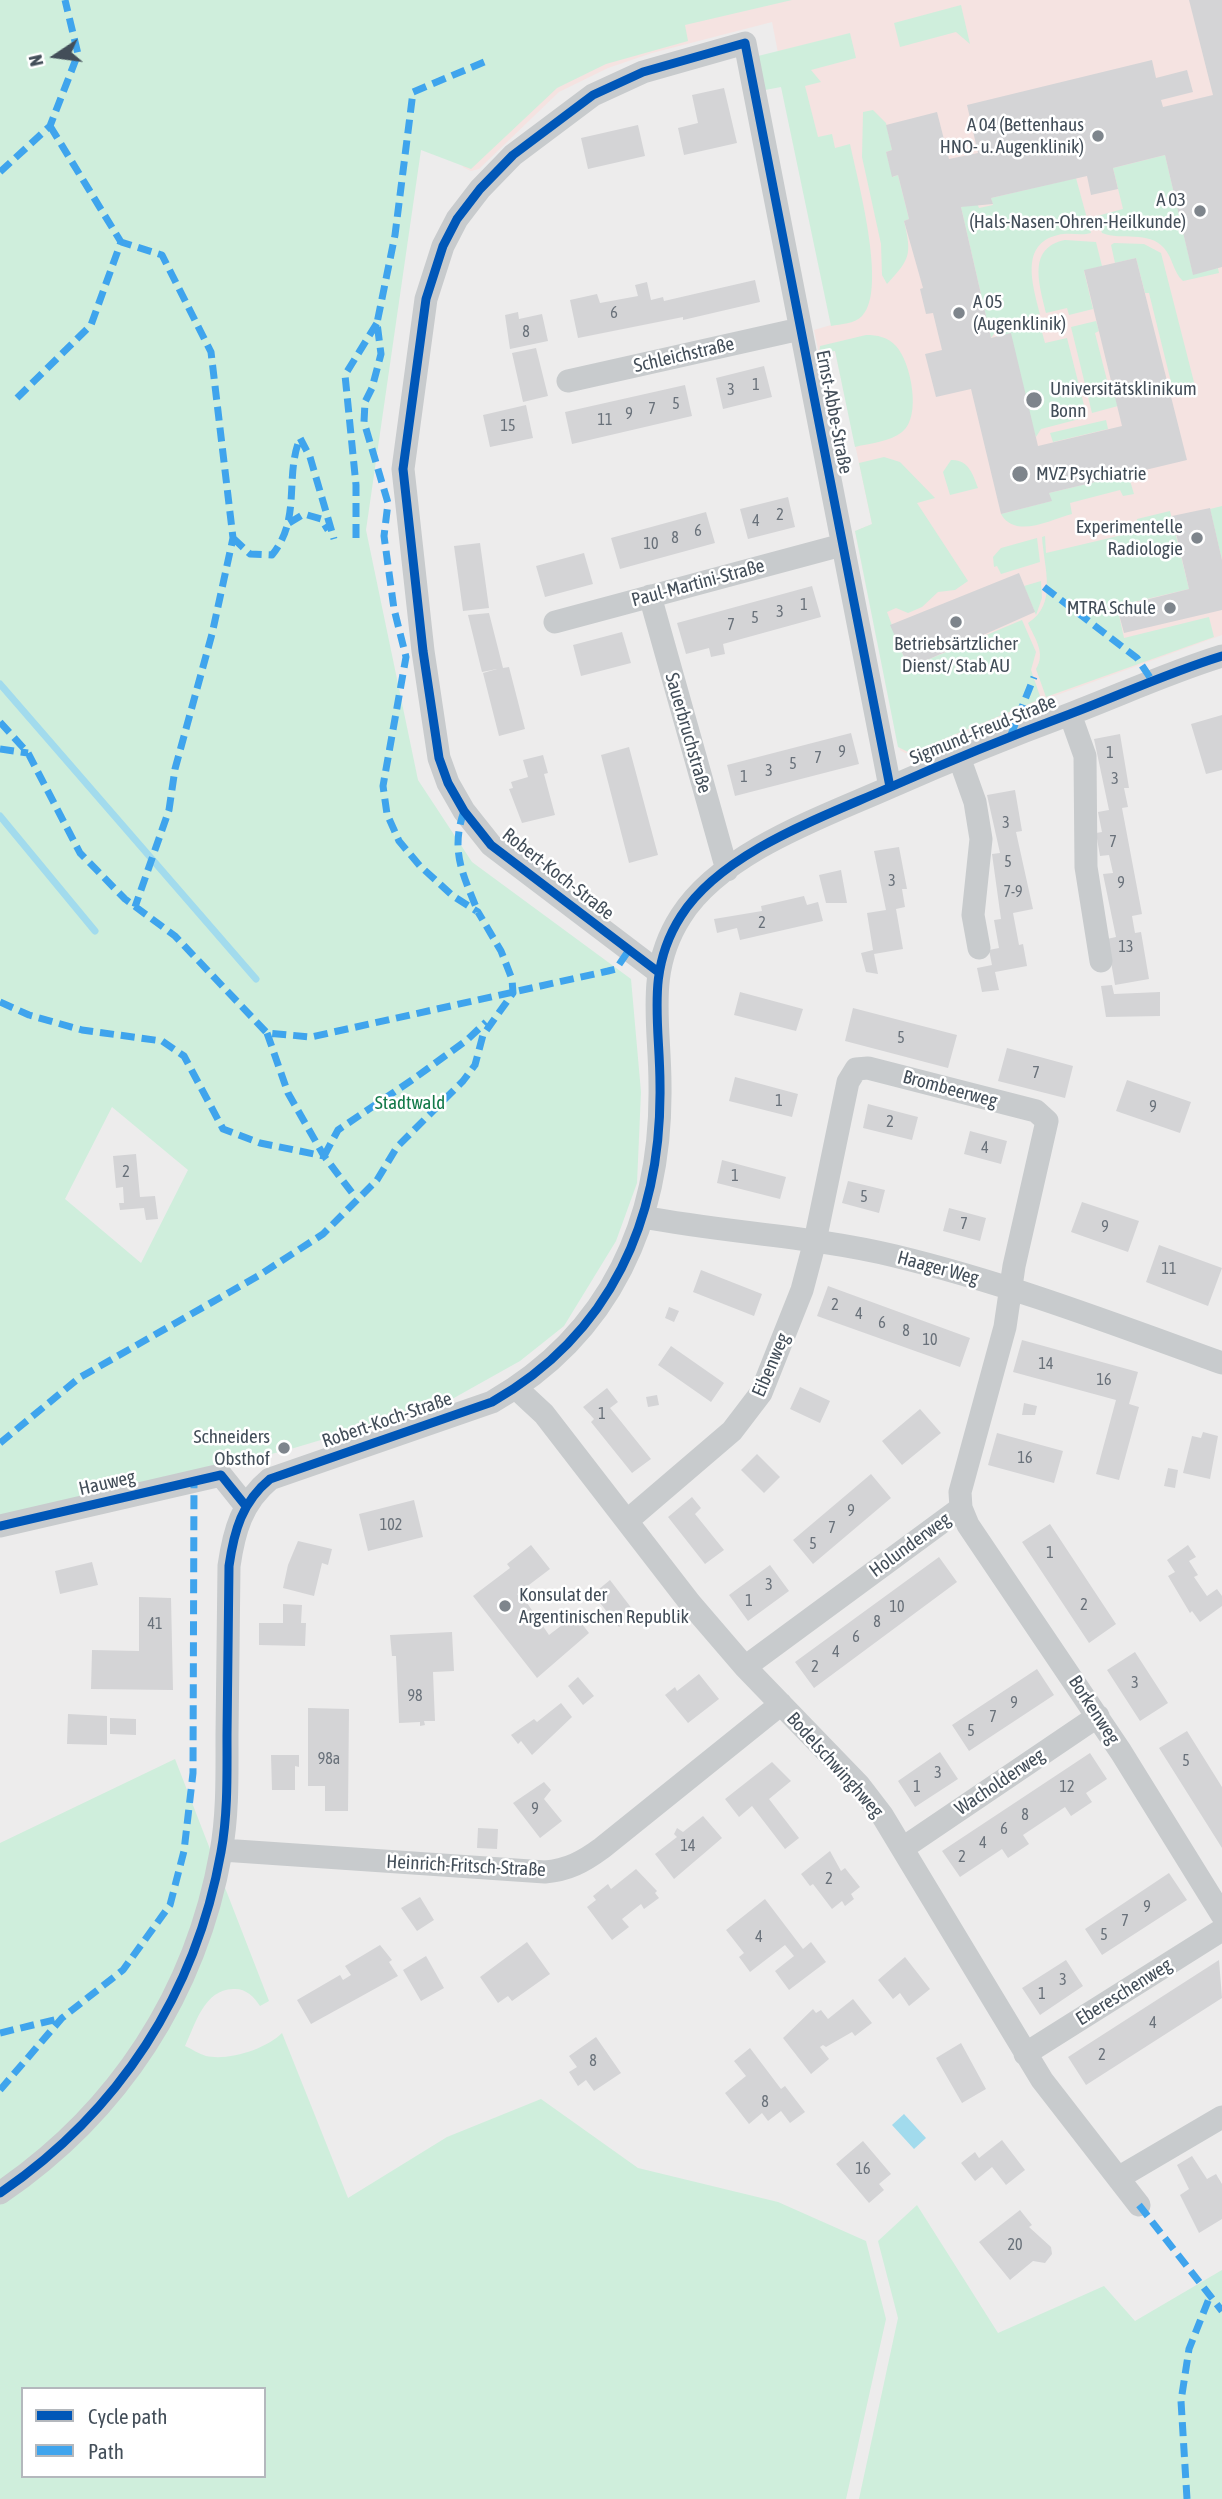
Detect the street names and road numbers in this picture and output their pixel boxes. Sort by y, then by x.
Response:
street label: Schleichstraße [632,332,736,378]
street label: Ernst-Abbe-Straße [811,348,857,476]
street label: Paul-Martini-Straße [629,554,767,612]
street label: Sauerbruchstraße [660,670,716,796]
street label: Sigmund-Freud-Straße [906,690,1060,770]
street label: Robert-Koch-Straße [498,823,618,925]
street label: Brombeerweg [900,1065,1000,1113]
street label: Haager Weg [895,1246,981,1290]
street label: Eibenweg [747,1330,795,1400]
street label: Robert-Koch-Straße [319,1387,455,1453]
street label: Hauweg [77,1465,137,1501]
street label: Holunderweg [865,1508,955,1582]
street label: Borkenweg [1063,1671,1125,1749]
street label: Bodelschwinghweg [782,1708,888,1822]
street label: Wacholderweg [951,1744,1049,1820]
street label: Heinrich-Fritsch-Straße [386,1850,546,1882]
street label: Ebereschenweg [1072,1954,1176,2030]

